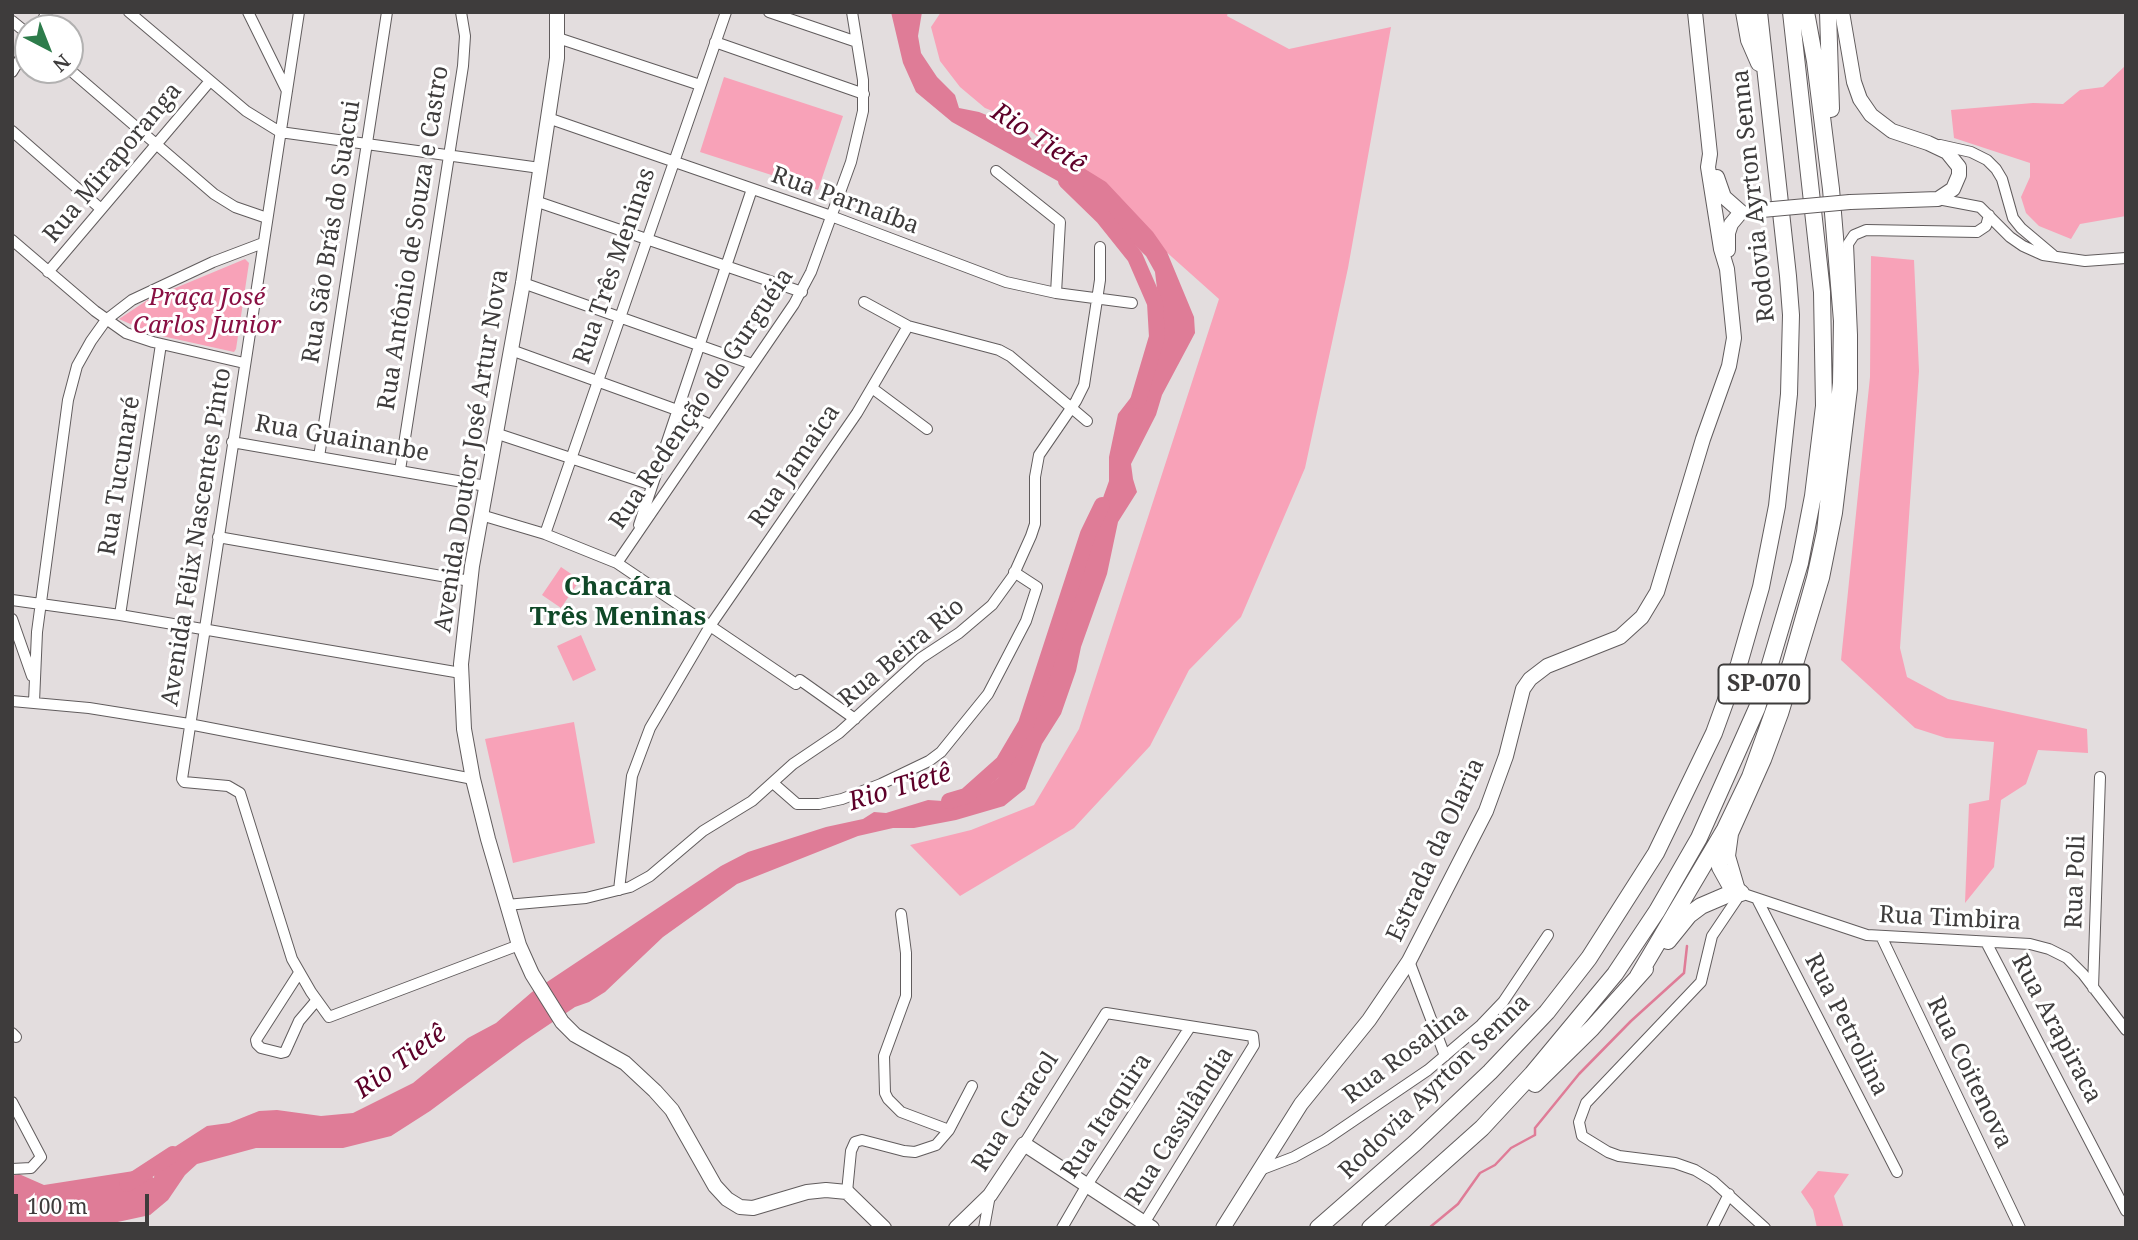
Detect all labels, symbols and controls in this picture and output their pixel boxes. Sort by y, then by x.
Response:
north arrow [14,14,84,84]
text: N [47,48,76,78]
street label: Rua Antônio de Souza e Castro [373,64,455,412]
street label: Rodovia Ayrton Senna [1726,68,1782,324]
street label: Rua Miraporanga [38,77,188,249]
water label: Rio Tietê [985,97,1091,181]
street label: Rua São Brás do Suacui [297,98,367,366]
street label: Rua Parnaíba [767,161,923,241]
street label: Rua Três Meninas [568,164,662,368]
street label: Rua Redenção do Gurguéia [604,263,800,535]
street label: Avenida Doutor José Artur Nova [429,267,515,635]
park label: Praça José Carlos Junior [133,284,281,340]
street label: Avenida Félix Nascentes Pinto [156,366,238,708]
street label: Rua Tucunaré [93,394,147,558]
street label: Rua Jamaica [743,399,847,533]
street label: Rua Guainanbe [253,410,431,468]
district label: Chacára Três Meninas [530,572,706,634]
street label: Rua Beira Rio [833,592,971,714]
road number: SP-070 [1718,664,1810,704]
street label: Estrada da Olaria [1381,754,1491,946]
water label: Rio Tietê [845,758,955,818]
street label: Rua Poli [2060,834,2092,930]
street label: Rua Timbira [1878,901,2022,937]
street label: Rua Petrolina [1798,949,1894,1101]
street label: Rua Arapiraca [2005,950,2107,1108]
street label: Rodovia Ayrton Senna [1333,988,1537,1186]
street label: Rua Coitenova [1920,993,2018,1153]
street label: Rua Rosalina [1338,998,1474,1110]
water label: Rio Tietê [349,1018,453,1106]
street label: Rua Cassilândia [1120,1042,1240,1210]
street label: Rua Caracol [967,1047,1065,1177]
street label: Rua Itaquira [1056,1048,1158,1184]
scale bar [18,1180,152,1224]
text: 100 m [27,1192,88,1220]

